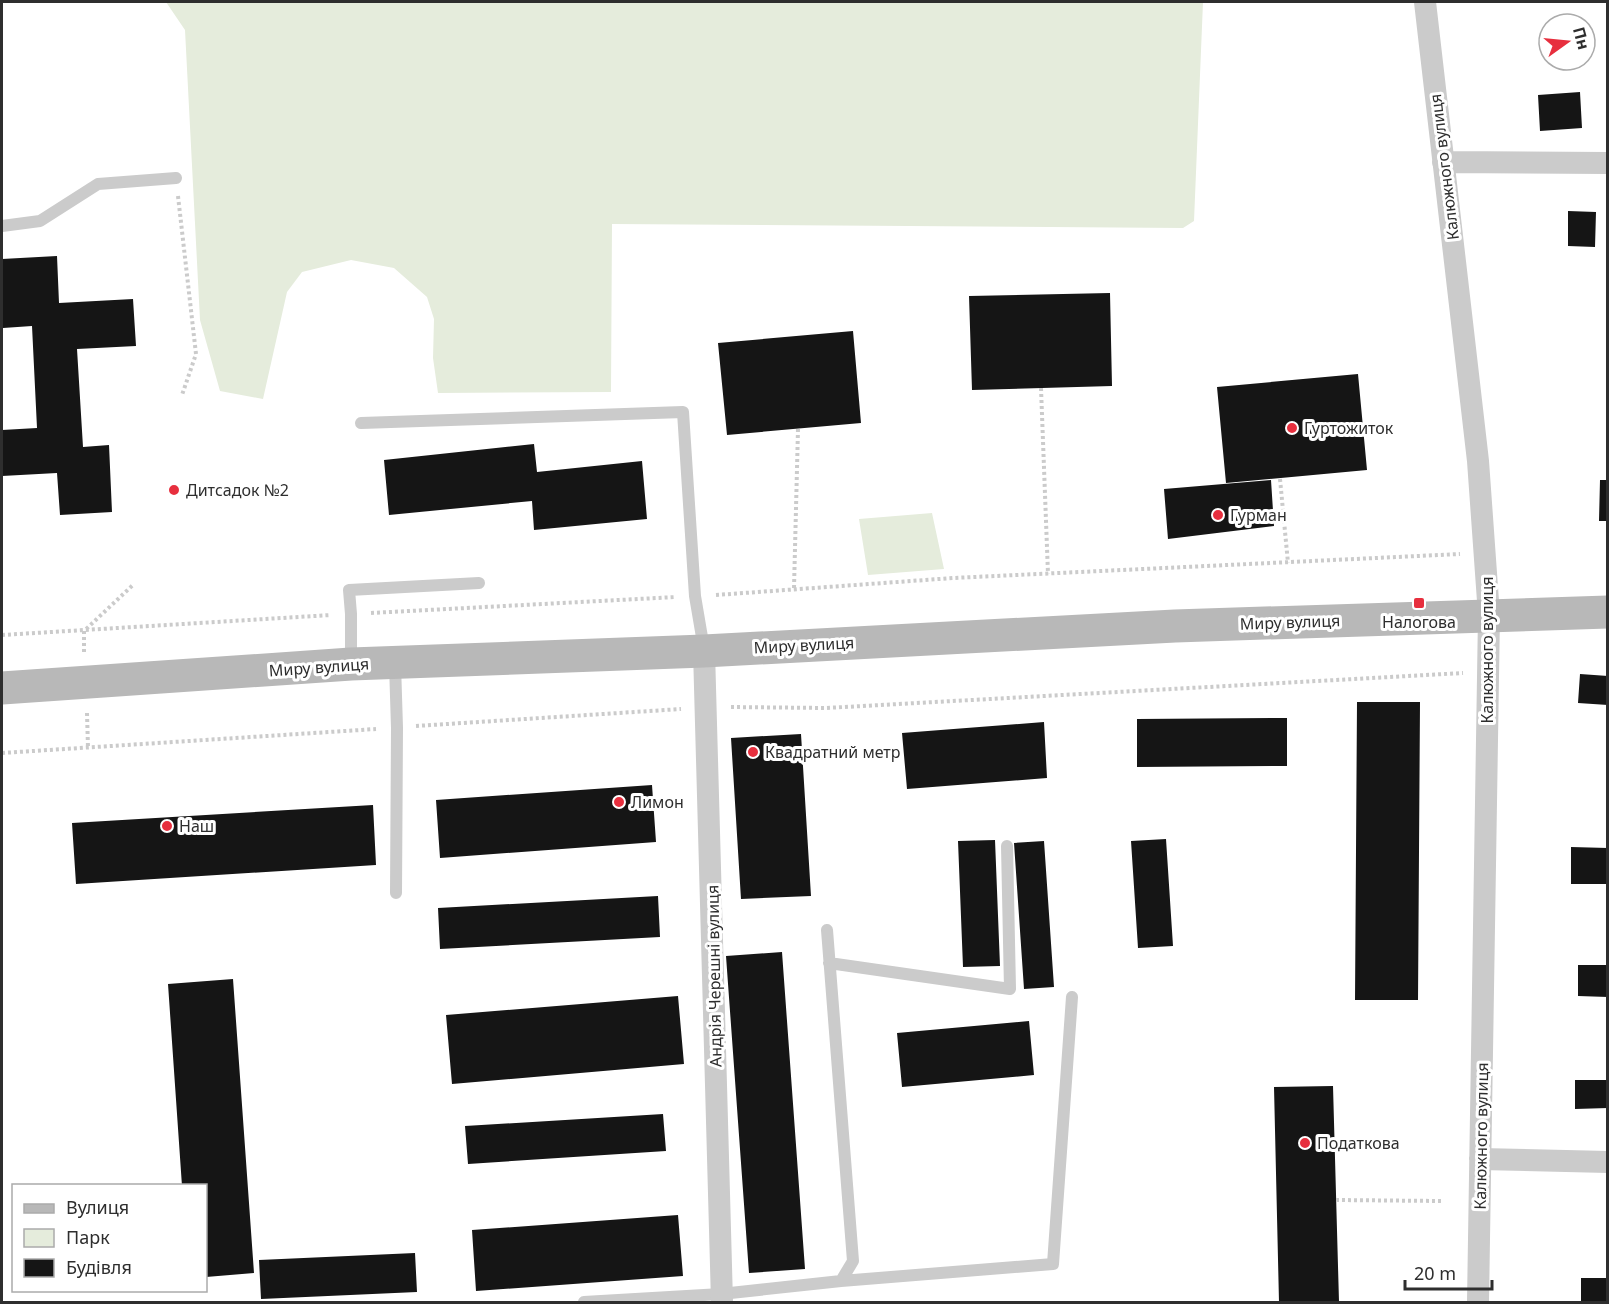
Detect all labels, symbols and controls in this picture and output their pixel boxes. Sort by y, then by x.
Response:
north arrow [1537,12,1597,72]
text: Пн [1568,24,1595,52]
street label: Калюжного вулиця [1424,93,1464,241]
place label: Гуртожиток [1304,417,1394,439]
marker: Гуртожиток [1285,421,1299,435]
place label: Дитсадок №2 [186,479,289,501]
marker: Дитсадок №2 [167,483,181,497]
place label: Гурман [1230,504,1287,526]
marker: Гурман [1211,508,1225,522]
street label: Калюжного вулиця [1476,576,1498,724]
marker: Налогова [1412,596,1426,610]
street label: Миру вулиця [1239,609,1341,635]
place label: Налогова [1382,611,1456,633]
street label: Миру вулиця [753,631,855,659]
street label: Миру вулиця [268,653,370,681]
place label: Квадратний метр [765,741,901,763]
marker: Квадратний метр [746,745,760,759]
place label: Лимон [631,791,684,813]
marker: Лимон [612,795,626,809]
place label: Наш [179,815,214,837]
marker: Наш [160,819,174,833]
street label: Андрія Черешні вулиця [701,885,727,1067]
street label: Калюжного вулиця [1469,1062,1493,1210]
place label: Податкова [1317,1132,1400,1154]
marker: Податкова [1298,1136,1312,1150]
legend [12,1184,207,1292]
text: Вулиця [66,1195,129,1219]
text: Парк [66,1225,110,1249]
scale bar [1405,1253,1492,1291]
text: Будівля [66,1255,132,1279]
text: 20 m [1414,1261,1456,1285]

